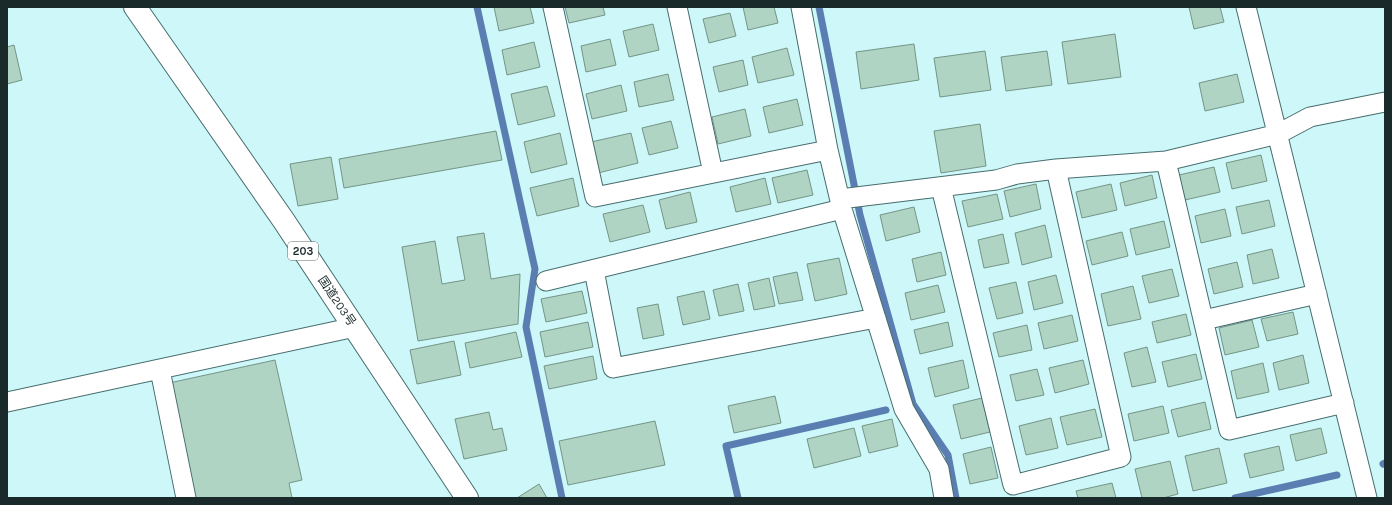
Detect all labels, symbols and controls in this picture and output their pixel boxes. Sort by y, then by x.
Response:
road number: 203 [288,242,318,260]
street label: 国道203号 [315,273,359,329]

